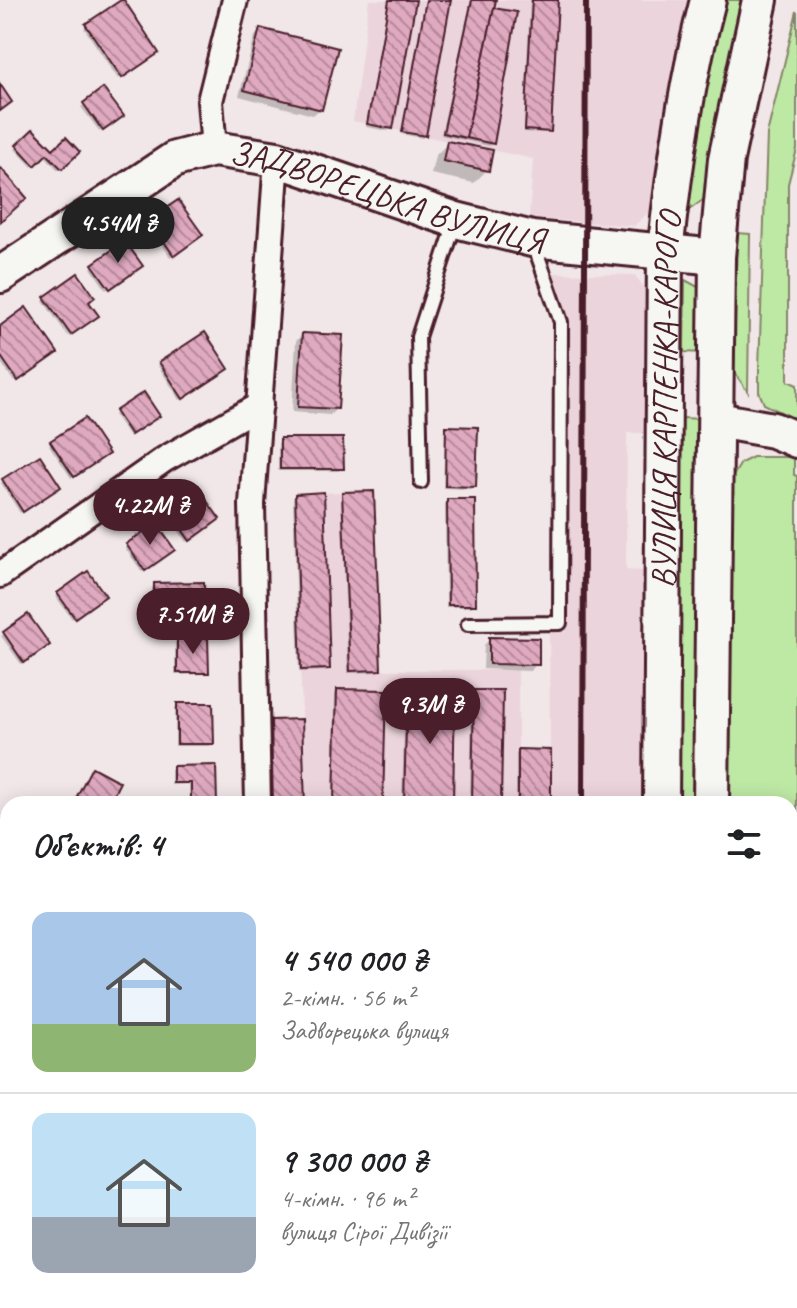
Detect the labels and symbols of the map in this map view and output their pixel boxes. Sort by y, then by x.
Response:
street label: ЗАДВОРЕЦЬКА ВУЛИЦЯ [227,131,551,263]
pin: 4.54M ₴ [44,197,192,265]
street label: ВУЛИЦЯ КАРПЕНКА-КАРОГО [642,207,692,588]
pin: 4.22M ₴ [76,479,224,547]
pin: 7.51M ₴ [119,588,267,656]
pin: 9.3M ₴ [365,678,495,746]

